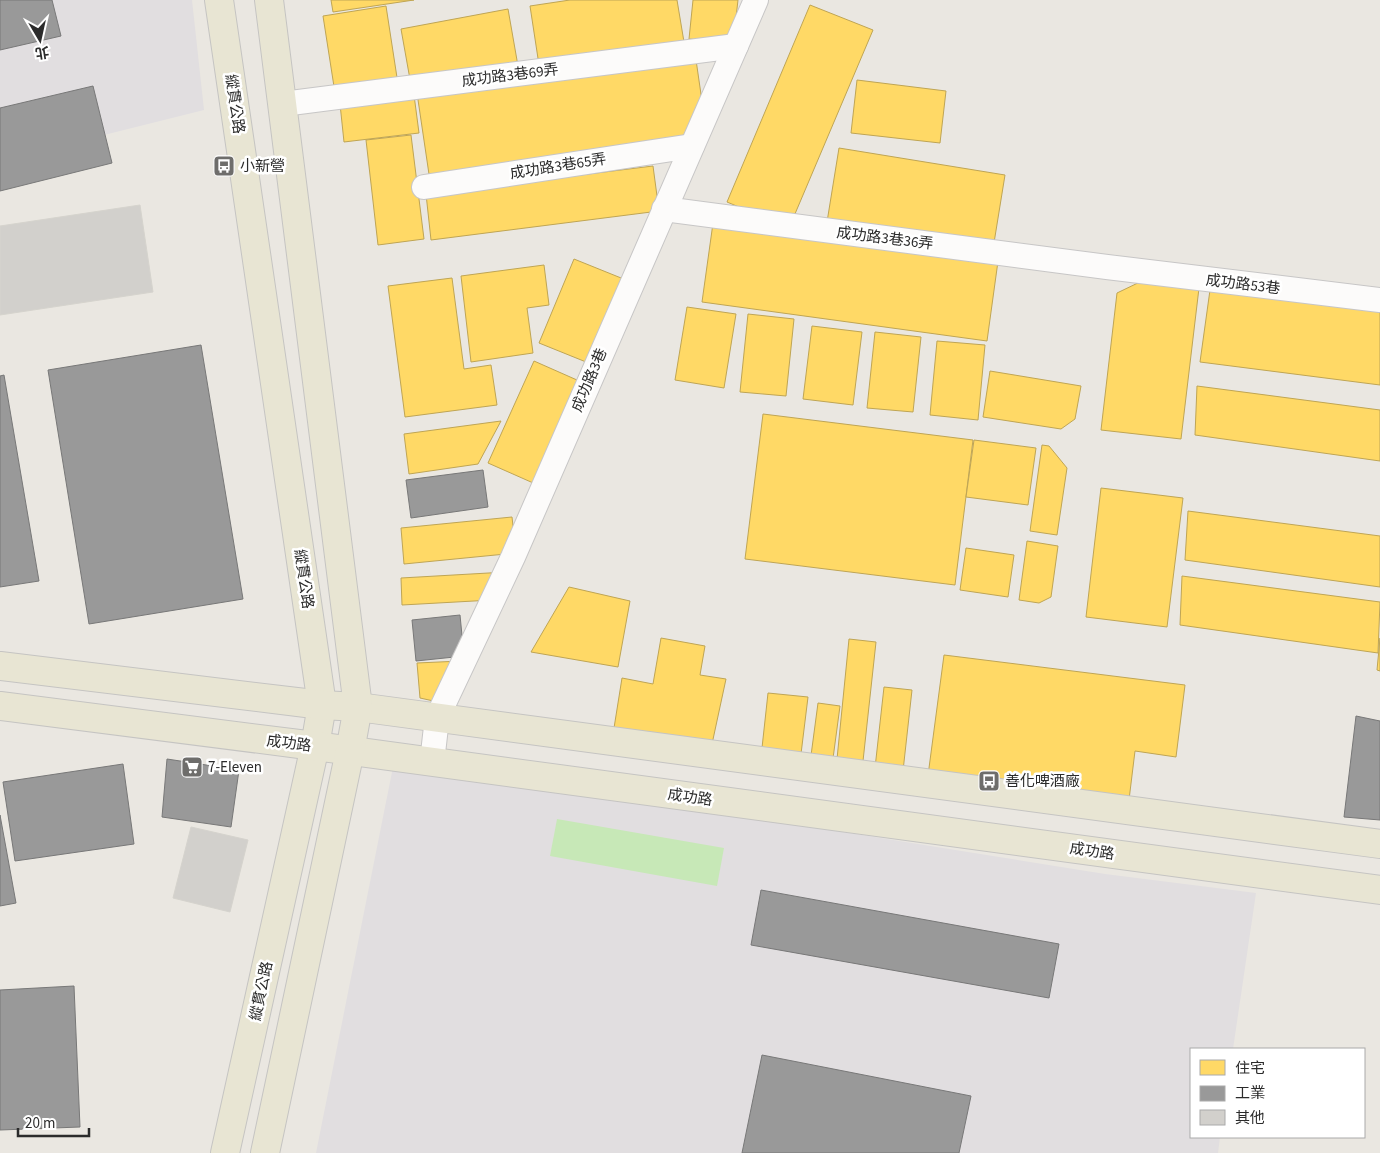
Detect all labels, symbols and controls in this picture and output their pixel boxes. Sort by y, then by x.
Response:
north arrow [15,15,65,65]
text: 北 [33,41,50,63]
street label: 成功路3巷69弄 [460,59,560,92]
street label: 縱貫公路 [220,73,249,135]
street label: 成功路3巷65弄 [508,149,608,184]
bus stop icon: 小新營 [212,154,236,178]
place label: 小新營 [240,156,285,177]
street label: 成功路3巷36弄 [835,222,935,255]
street label: 成功路53巷 [1204,270,1281,299]
street label: 成功路3巷 [567,345,612,415]
street label: 縱貫公路 [289,548,318,610]
street label: 成功路 [265,730,313,757]
supermarket icon: 7-Eleven [180,755,204,779]
place label: 7-Eleven [208,757,262,778]
bus stop icon: 善化啤酒廠 [977,769,1001,793]
place label: 善化啤酒廠 [1005,771,1080,792]
street label: 成功路 [666,784,714,811]
street label: 成功路 [1068,838,1116,865]
street label: 縱貫公路 [245,960,278,1023]
legend [1190,1048,1365,1138]
text: 住宅 [1235,1058,1265,1079]
text: 工業 [1235,1083,1265,1104]
scale bar [18,1106,89,1138]
text: 其他 [1235,1108,1265,1129]
text: 20 m [25,1113,55,1134]

